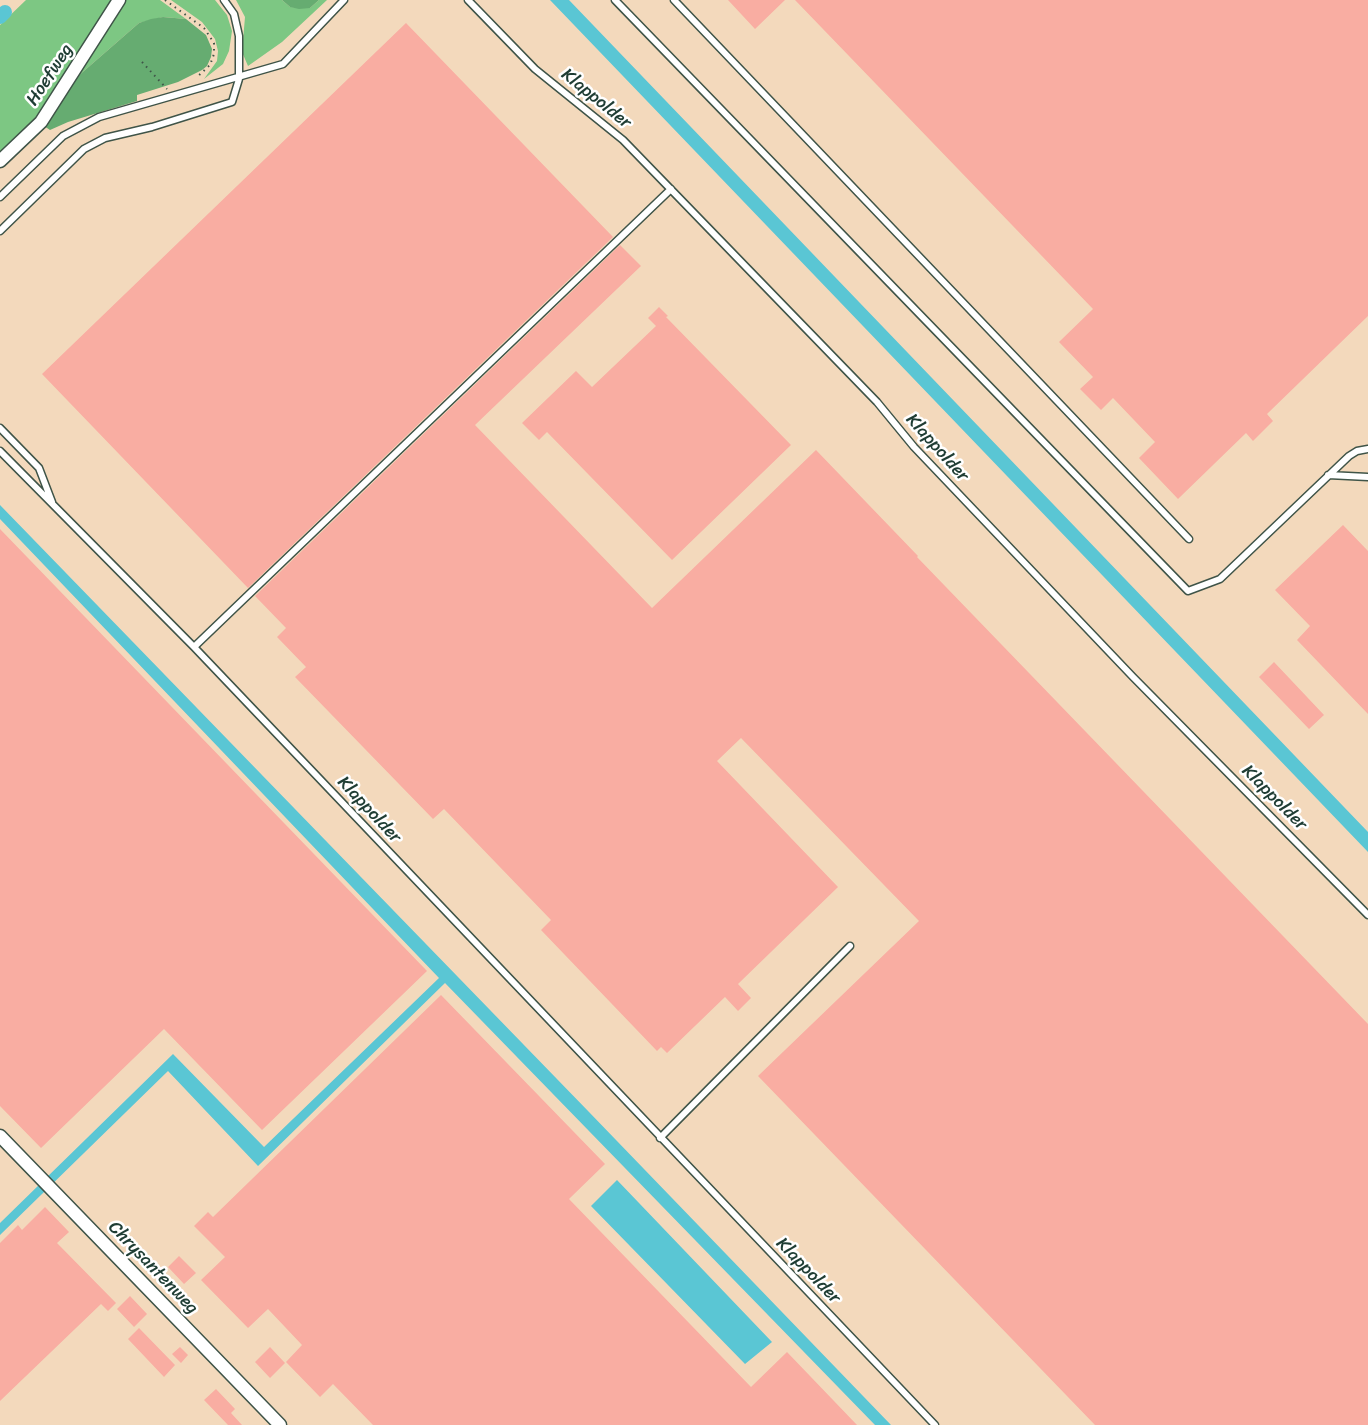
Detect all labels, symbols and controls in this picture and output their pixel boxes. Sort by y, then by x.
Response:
street label: Hoefweg [22,40,78,110]
street label: Klappolder [557,64,635,134]
street label: Klappolder [901,410,973,486]
street label: Klappolder [1237,761,1311,835]
street label: Klappolder [332,772,406,848]
street label: Chrysantenweg [103,1217,203,1319]
street label: Klappolder [771,1233,845,1309]

